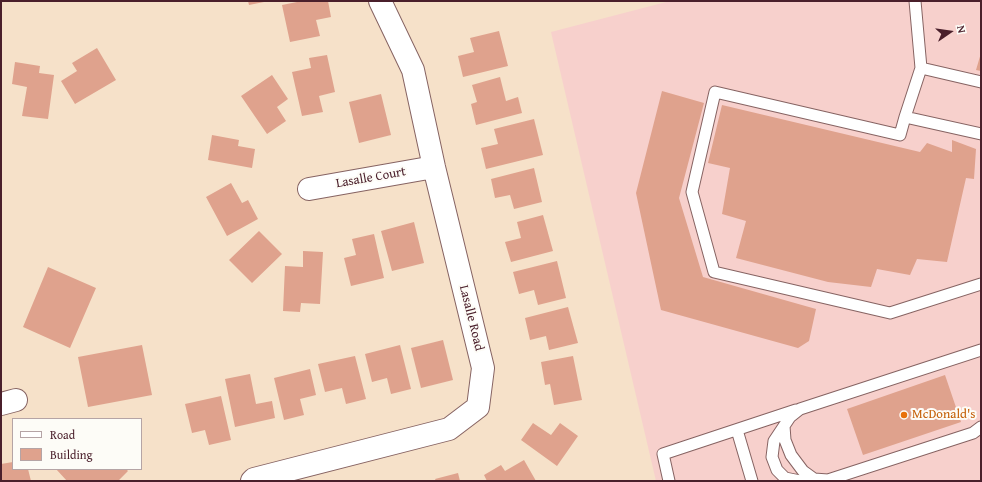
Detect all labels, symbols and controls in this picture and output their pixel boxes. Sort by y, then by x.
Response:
north arrow [930,12,970,52]
text: N [953,24,970,35]
street label: Lasalle Court [335,164,407,192]
street label: Lasalle Road [455,283,487,353]
place label: McDonald's [912,407,975,423]
marker: McDonald's [899,410,909,420]
legend [12,418,142,470]
text: Road [50,426,75,443]
text: Building [50,446,93,463]

